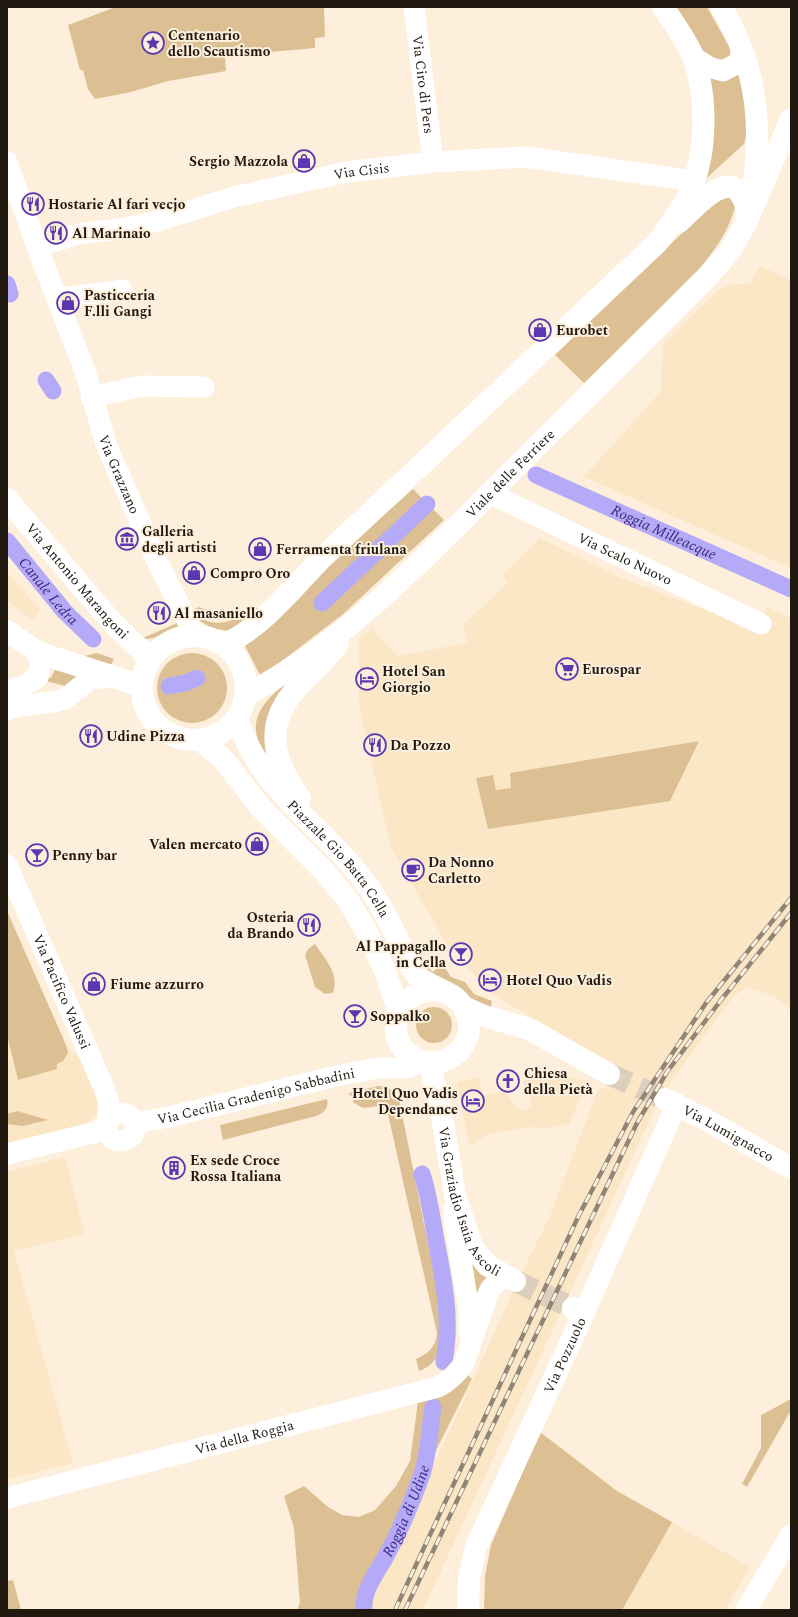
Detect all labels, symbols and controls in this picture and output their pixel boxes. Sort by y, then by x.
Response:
place label: Centenario dello Scautismo [168,25,271,62]
place icon: Centenario dello Scautismo [140,30,166,56]
street label: Via Ciro di Pers [407,34,440,135]
shop icon: Sergio Mazzola [291,148,317,174]
place label: Sergio Mazzola [189,151,289,172]
street label: Via Cisis [331,157,390,185]
restaurant icon: Hostarie Al fari vecjo [20,191,46,217]
place label: Hostarie Al fari vecjo [48,194,186,215]
restaurant icon: Al Marinaio [43,220,69,246]
place label: Al Marinaio [72,223,151,244]
place label: Pasticceria F.lli Gangi [84,285,156,322]
shop icon: Pasticceria F.lli Gangi [55,290,81,316]
shop icon: Eurobet [527,317,553,343]
place label: Eurobet [556,320,609,341]
street label: Viale delle Ferriere [461,424,560,523]
street label: Via Grazzano [93,432,146,517]
water label: Roggia Milleacque [607,499,721,566]
street label: Via Antonio Marangoni [21,518,134,644]
place label: Galleria degli artisti [142,521,217,558]
museum icon: Galleria degli artisti [114,526,140,552]
street label: Via Scalo Nuovo [574,527,676,590]
shop icon: Ferramenta friulana [247,536,273,562]
place label: Ferramenta friulana [276,539,407,560]
water label: Canale Ledra [13,552,84,631]
shop icon: Compro Oro [181,560,207,586]
place label: Compro Oro [210,563,291,584]
restaurant icon: Al masaniello [146,600,172,626]
place label: Al masaniello [174,603,263,624]
supermarket icon: Eurospar [554,656,580,682]
place label: Eurospar [582,659,641,680]
place label: Hotel San Giorgio [382,661,446,698]
hotel icon: Hotel San Giorgio [354,666,380,692]
restaurant icon: Udine Pizza [78,723,104,749]
place label: Udine Pizza [106,726,186,747]
restaurant icon: Da Pozzo [362,732,388,758]
place label: Da Pozzo [390,735,451,756]
street label: Piazzale Gio Batta Cella [282,795,395,921]
shop icon: Valen mercato [244,831,270,857]
place label: Valen mercato [149,834,242,855]
bar icon: Penny bar [24,842,50,868]
place label: Penny bar [52,845,117,866]
place label: Da Nonno Carletto [428,852,494,889]
cafe icon: Da Nonno Carletto [400,857,426,883]
place label: Osteria da Brando [228,907,295,944]
restaurant icon: Osteria da Brando [296,912,322,938]
street label: Via Pacifico Valussi [28,931,96,1052]
place label: Al Pappagallo in Cella [355,936,447,973]
bar icon: Al Pappagallo in Cella [448,941,474,967]
hotel icon: Hotel Quo Vadis [477,967,503,993]
place label: Hotel Quo Vadis [506,970,612,991]
shop icon: Fiume azzurro [81,971,107,997]
place label: Fiume azzurro [110,974,204,995]
bar icon: Soppalko [342,1003,368,1029]
place label: Soppalko [370,1006,430,1027]
street label: Via Cecilia Gradenigo Sabbadini [155,1062,357,1129]
place label: Chiesa della Pietà [524,1063,594,1100]
church icon: Chiesa della Pietà [495,1068,521,1094]
place label: Hotel Quo Vadis Dependance [352,1083,458,1120]
hotel icon: Hotel Quo Vadis Dependance [460,1088,486,1114]
street label: Via Lumignacco [679,1099,778,1167]
street label: Via Graziadio Isaia Ascoli [433,1125,505,1281]
place label: Ex sede Croce Rossa Italiana [190,1150,282,1187]
building icon: Ex sede Croce Rossa Italiana [161,1155,187,1181]
street label: Via Pozzuolo [538,1314,591,1397]
street label: Via della Roggia [193,1414,296,1460]
water label: Roggia di Udine [376,1462,436,1561]

